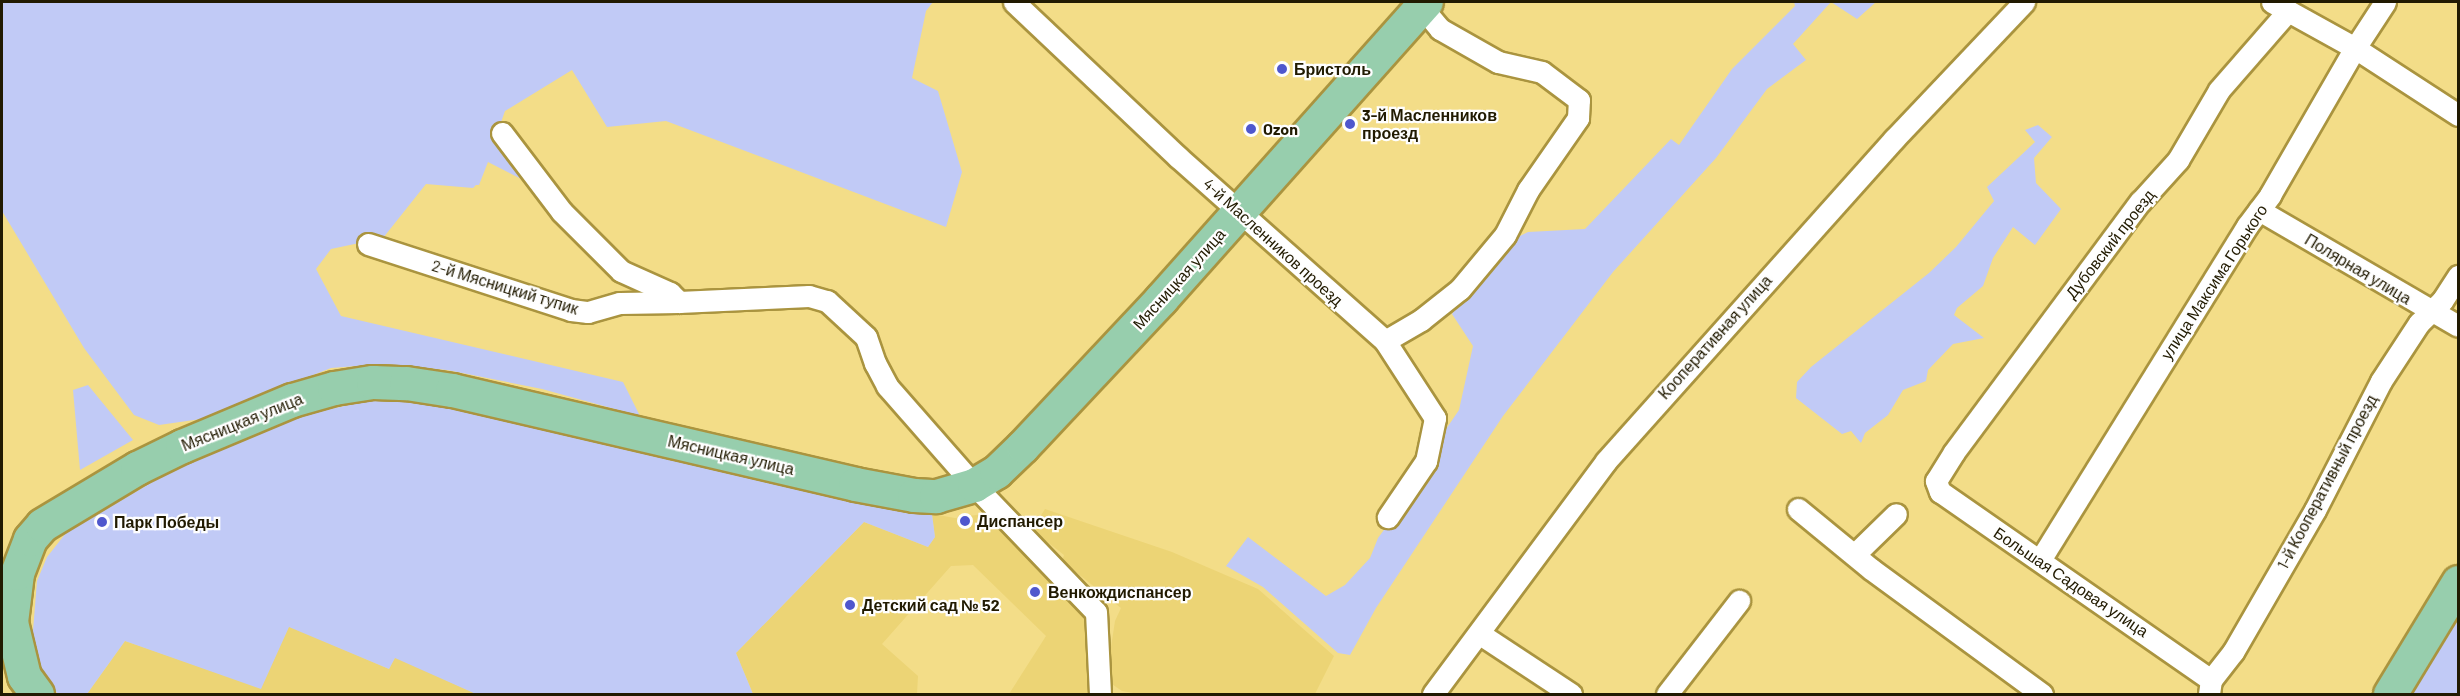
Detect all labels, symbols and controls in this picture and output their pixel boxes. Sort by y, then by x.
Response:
place label: Бристоль [1294,59,1371,79]
marker: Бристоль [1275,62,1289,76]
place label: 3-й Масленников проезд [1362,105,1497,143]
marker: 3-й Масленников проезд [1343,117,1357,131]
place label: Ozon [1263,119,1298,139]
marker: Ozon [1244,122,1258,136]
street label: 4-й Масленников проезд [1199,174,1347,310]
street label: Дубовский проезд [2061,186,2159,302]
street label: улица Максима Горького [2157,201,2271,363]
street label: Мясницкая улица [1129,225,1229,333]
street label: Полярная улица [2301,230,2415,308]
street label: 2-й Мясницкий тупик [429,256,581,318]
street label: Кооперативная улица [1654,271,1776,403]
street label: Мясницкая улица [179,389,305,455]
street label: 1-й Кооперативный проезд [2273,392,2381,572]
street label: Мясницкая улица [666,431,796,479]
place label: Диспансер [977,511,1063,531]
place label: Парк Победы [114,512,219,532]
marker: Диспансер [958,514,972,528]
marker: Парк Победы [95,515,109,529]
street label: Большая Садовая улица [1990,523,2152,641]
place label: Венкождиспансер [1048,582,1192,602]
marker: Венкождиспансер [1026,583,1044,601]
place label: Детский сад № 52 [862,595,1000,615]
marker: Детский сад № 52 [843,598,857,612]

